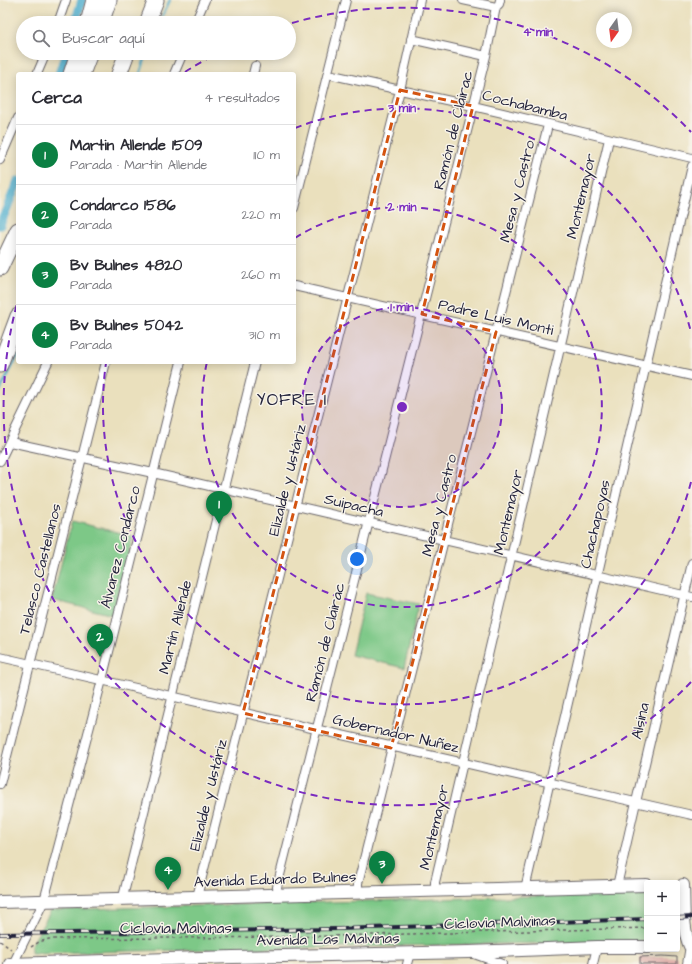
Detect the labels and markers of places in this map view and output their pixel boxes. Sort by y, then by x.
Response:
centre of rings [395,400,409,414]
pin: 1 [206,491,232,524]
pin: 2 [87,624,113,657]
pin: 3 [369,851,395,884]
pin: 4 [155,857,181,890]

